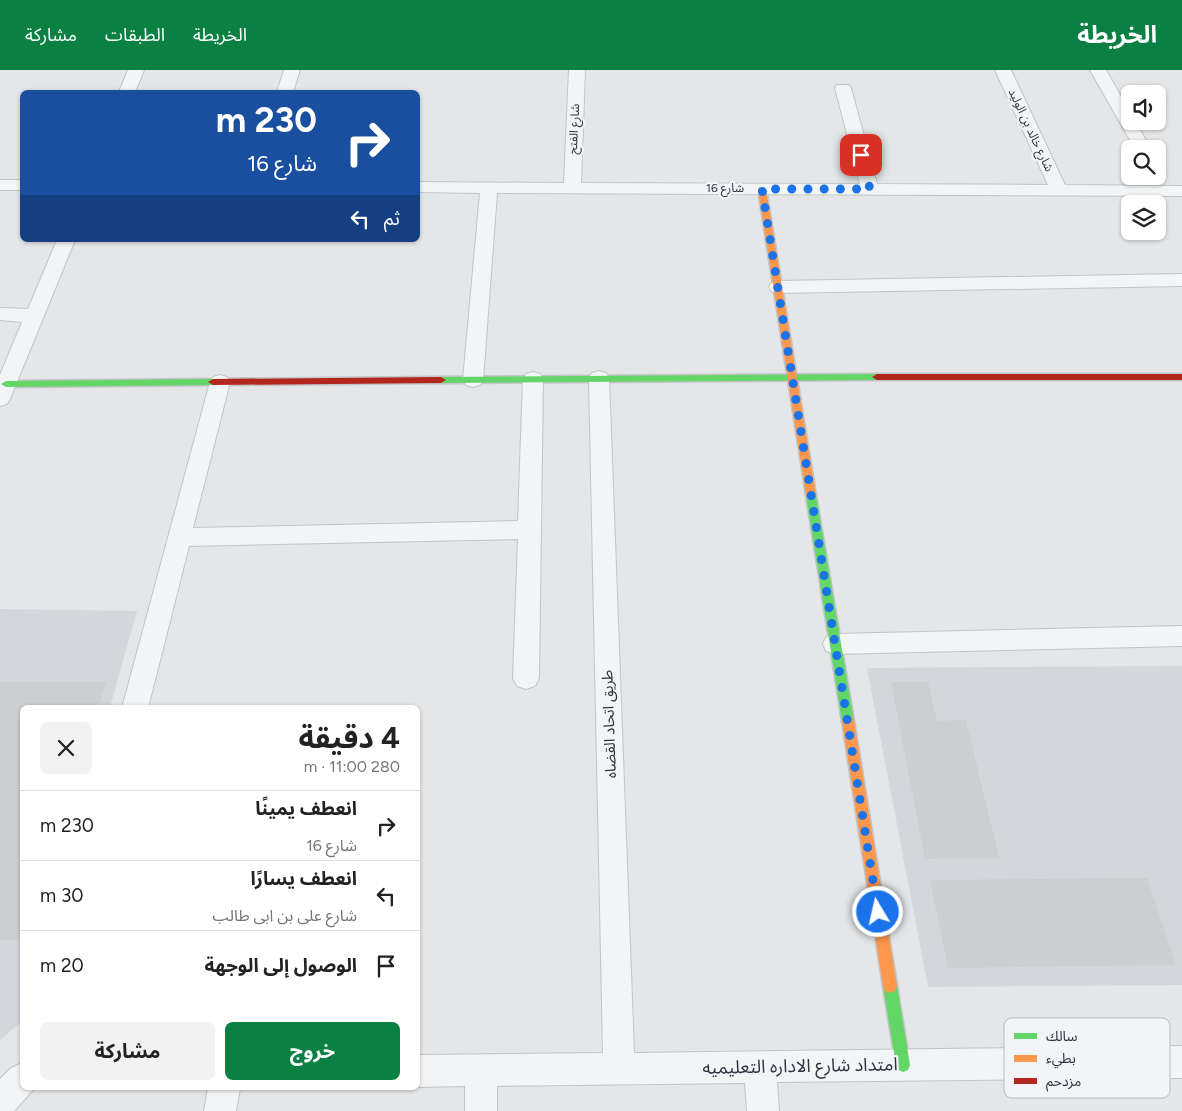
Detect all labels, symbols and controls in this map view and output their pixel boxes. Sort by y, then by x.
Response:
text: الخريطة [1077,20,1157,49]
text: مشاركة [25,24,77,46]
text: الطبقات [105,24,165,46]
text: الخريطة [193,24,247,46]
map controls [1121,85,1166,240]
button: sound [1121,85,1166,130]
street label: شارع خالد بن الوليد [1004,86,1056,175]
text: 230 m [216,99,317,141]
street label: شارع الفتح [566,103,584,155]
icon: right [335,110,400,175]
pin [840,134,882,176]
button: search [1121,140,1166,185]
icon: arrive [847,141,875,169]
text: شارع 16 [247,150,317,177]
street label: شارع 16 [706,181,744,197]
button: layers [1121,195,1166,240]
icon: left [346,205,374,233]
text: ثم [384,207,400,230]
street label: طريق اتحاد القضاه [598,669,621,778]
text: 4 دقيقة [298,719,400,756]
button: close [40,722,92,774]
text: 280 m · 11:00 [304,757,400,776]
text: انعطف يمينًا [255,797,357,820]
icon: right [372,812,400,840]
text: 230 m [40,814,94,837]
text: شارع 16 [306,836,357,855]
text: انعطف يسارًا [250,867,357,890]
icon: left [372,882,400,910]
text: 30 m [40,884,83,907]
position arrow [851,885,903,937]
text: شارع على بن ابى طالب [212,906,357,925]
icon: arrive [372,952,400,980]
text: 20 m [40,954,84,977]
text: الوصول إلى الوجهة [204,954,357,977]
legend [1004,1018,1170,1098]
button: مشاركة [40,1022,215,1080]
button: خروج [225,1022,400,1080]
text: سالك [1046,1028,1078,1045]
text: بطيء [1046,1050,1076,1069]
street label: امتداد شارع الاداره التعليميه [702,1053,898,1082]
text: مزدحم [1046,1073,1081,1092]

